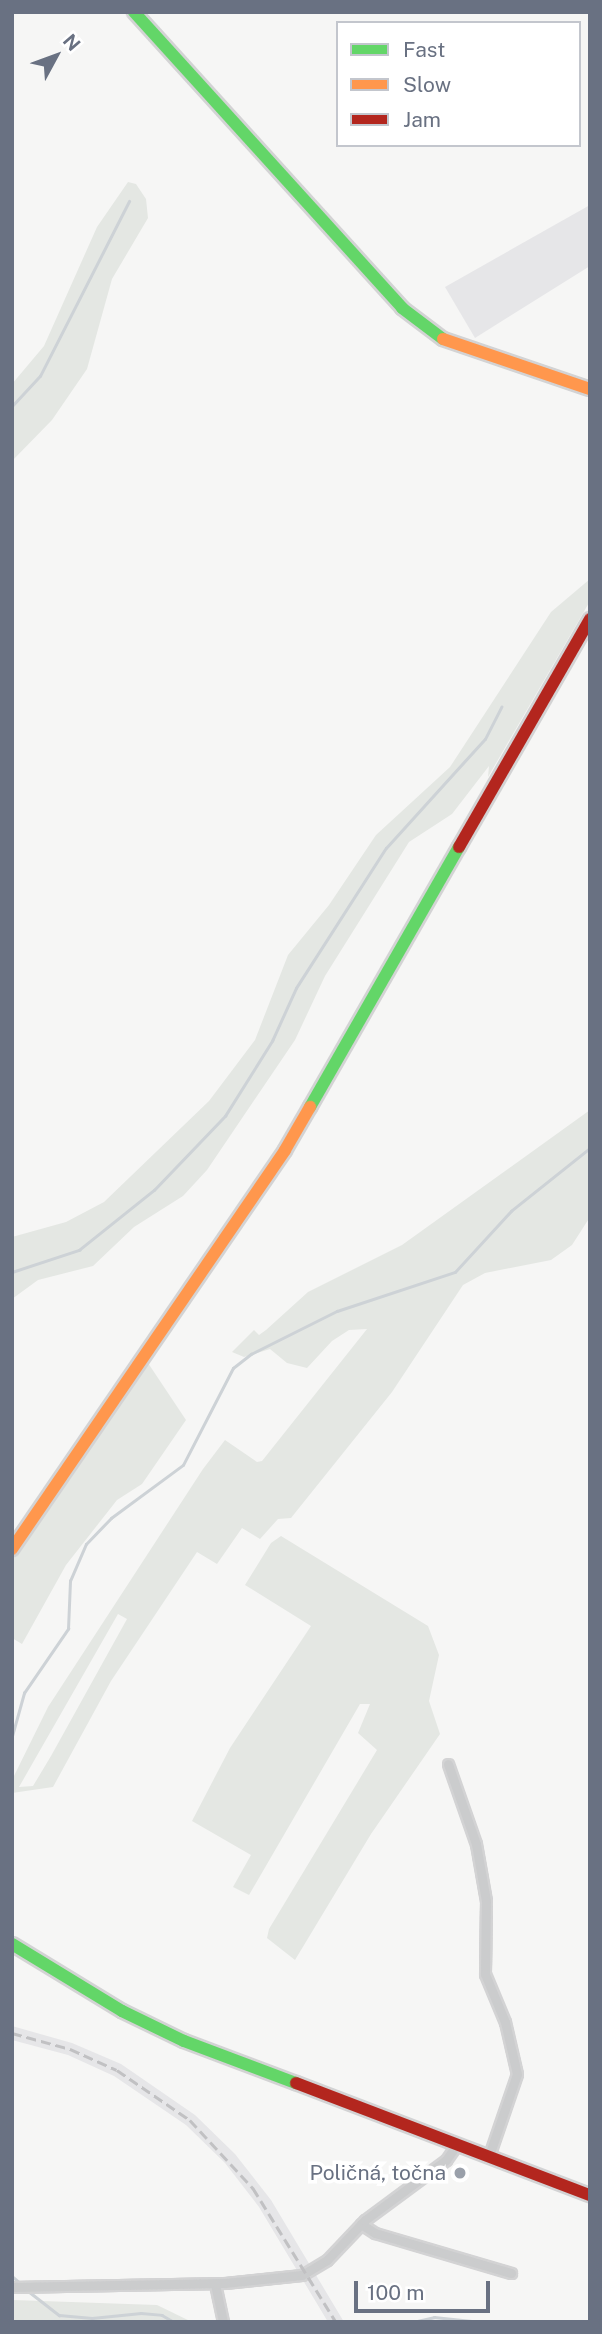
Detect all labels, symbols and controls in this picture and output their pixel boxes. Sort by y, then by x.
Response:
north arrow [21,21,91,91]
legend [336,21,581,147]
text: N [59,29,85,55]
text: Fast [403,37,445,62]
text: Slow [403,72,451,97]
text: Jam [403,107,441,132]
place label: Poličná, točna [309,2160,446,2186]
marker: Poličná, točna [452,2165,468,2181]
scale bar [357,2268,494,2312]
text: 100 m [367,2280,424,2305]

